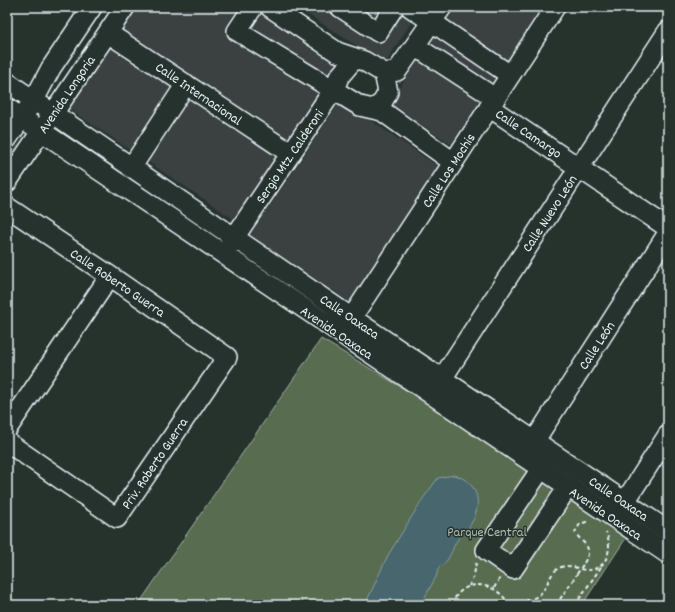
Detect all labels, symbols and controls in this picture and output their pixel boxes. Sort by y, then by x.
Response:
street label: Avenida Longoria [34,52,101,138]
street label: Calle Internacional [151,58,246,131]
street label: Calle Camargo [490,105,565,164]
street label: Sergio Mtz. Calderoni [252,106,330,208]
street label: Calle Los Mochis [418,130,481,212]
street label: Calle Nuevo León [518,172,583,257]
street label: Calle Roberto Guerra [65,244,169,323]
street label: Calle Oaxaca [315,290,383,345]
street label: Avenida Oaxaca [296,302,376,366]
street label: Calle León [575,318,621,374]
street label: Priv. Roberto Guerra [118,414,194,514]
street label: Calle Oaxaca [584,472,652,527]
street label: Avenida Oaxaca [565,483,645,547]
park label: Parque Central [447,523,527,543]

